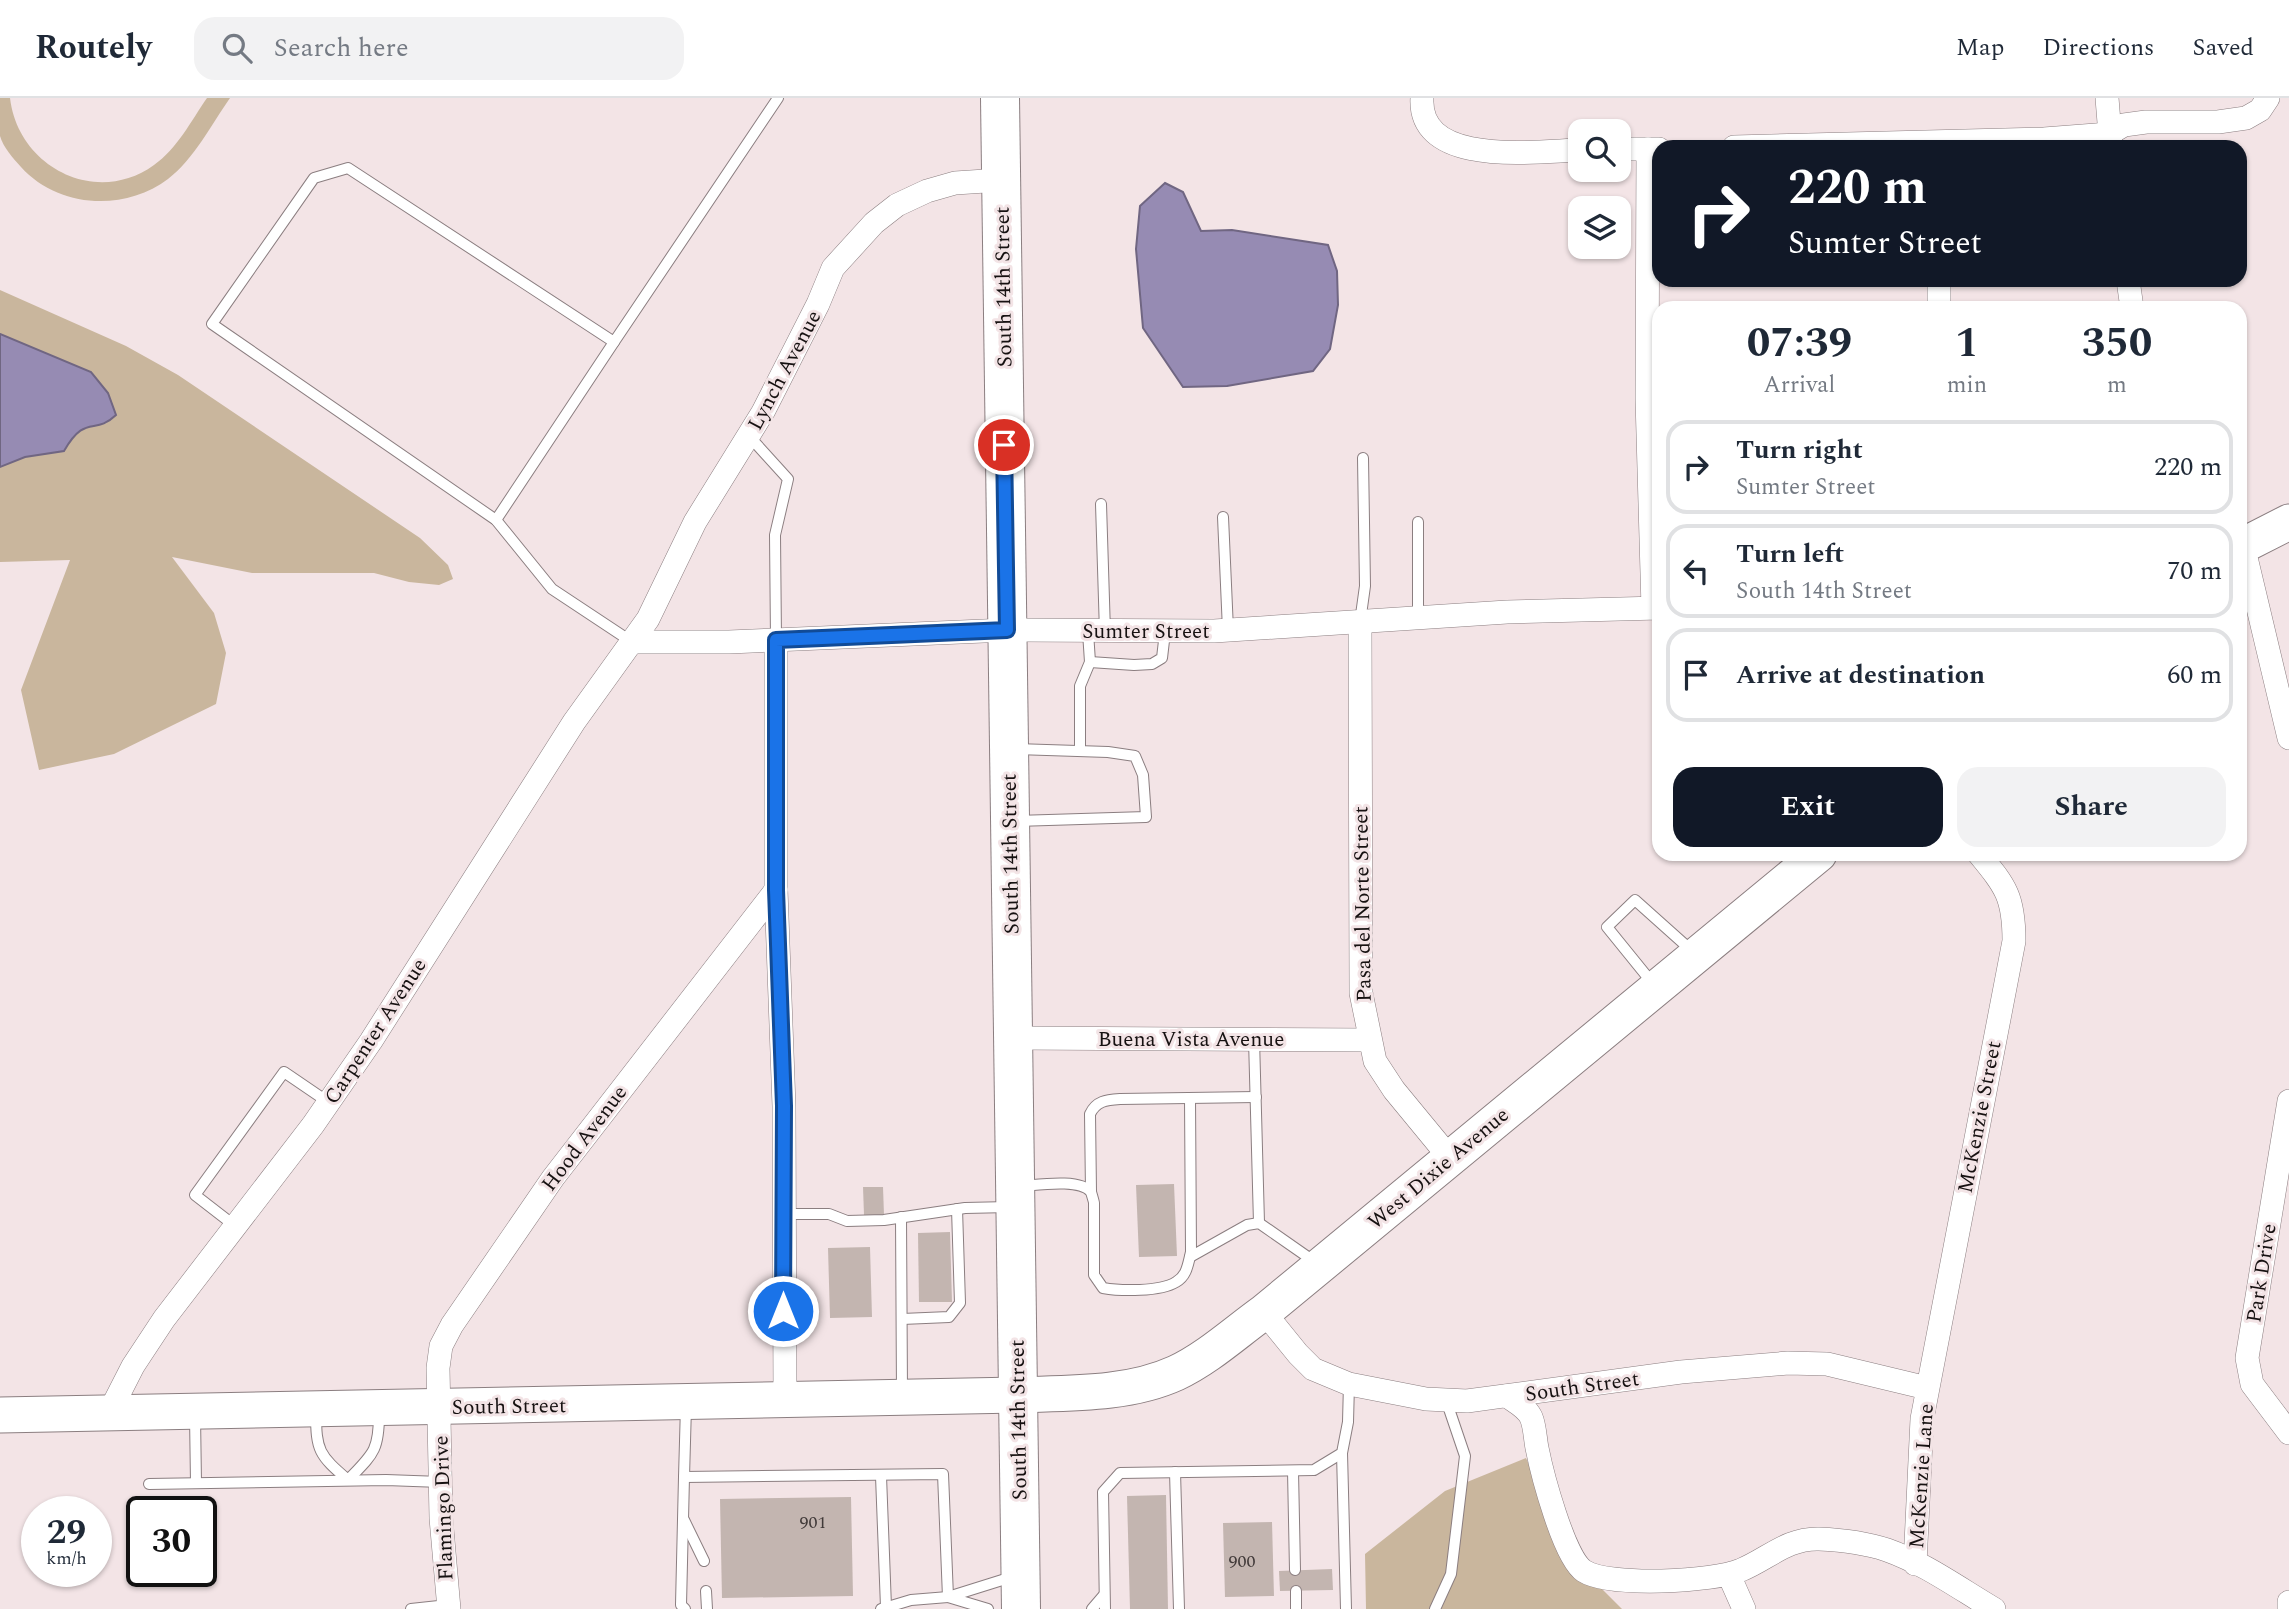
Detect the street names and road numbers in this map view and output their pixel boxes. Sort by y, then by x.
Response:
street label: South 14th Street [987,206,1021,368]
street label: Lynch Avenue [740,305,830,436]
street label: Sumter Street [1082,616,1210,648]
street label: South 14th Street [994,773,1028,935]
street label: Pasa del Norte Street [1345,806,1381,1002]
street label: Carpenter Avenue [316,952,435,1111]
street label: Buena Vista Avenue [1098,1024,1284,1056]
street label: McKenzie Street [1950,1038,2010,1196]
street label: Hood Avenue [534,1079,636,1199]
street label: West Dixie Avenue [1361,1100,1517,1238]
street label: Park Drive [2238,1221,2286,1325]
street label: South 14th Street [1002,1339,1036,1501]
street label: South Street [1523,1363,1641,1411]
street label: South Street [451,1390,567,1424]
street label: McKenzie Lane [1901,1403,1943,1550]
street label: Flamingo Drive [425,1435,463,1581]

